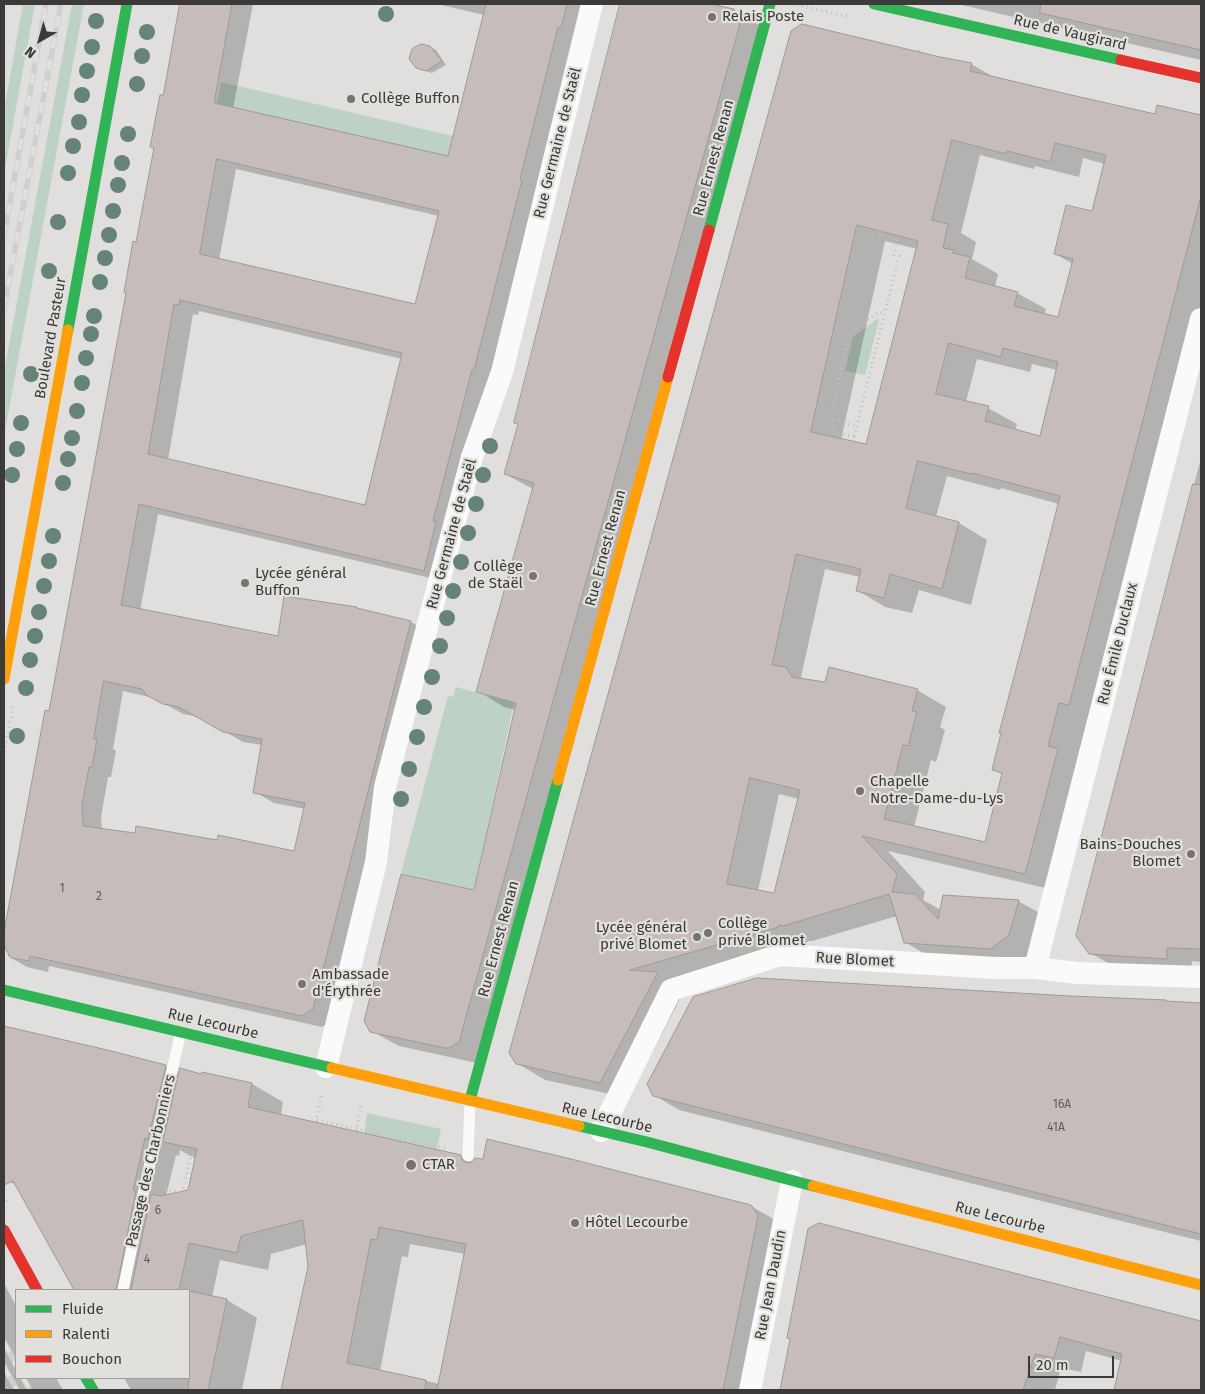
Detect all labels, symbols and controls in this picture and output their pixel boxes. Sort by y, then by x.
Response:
place label: Relais Poste [722,8,804,26]
marker: Relais Poste [706,11,718,23]
street label: Rue de Vaugirard [1012,11,1128,55]
north arrow [15,15,65,65]
text: N [22,43,39,62]
street label: Rue Germaine de Staël [531,66,585,220]
place label: Collège Buffon [361,90,460,108]
marker: Collège Buffon [345,93,357,105]
street label: Rue Ernest Renan [690,98,738,218]
street label: Boulevard Pasteur [31,276,71,400]
street label: Rue Germaine de Staël [423,457,481,611]
street label: Rue Ernest Renan [582,488,630,608]
place label: Collège de Staël [468,558,523,593]
place label: Lycée général Buffon [255,565,346,600]
marker: Collège de Staël [527,570,539,582]
marker: Lycée général Buffon [239,577,251,589]
street label: Rue Émile Duclaux [1094,581,1142,707]
place label: Chapelle Notre-Dame-du-Lys [870,773,1003,808]
marker: Chapelle Notre-Dame-du-Lys [854,785,866,797]
place label: Bains-Douches Blomet [1080,836,1181,871]
marker: Bains-Douches Blomet [1185,848,1197,860]
street label: Rue Ernest Renan [475,879,523,999]
house number: 1 [59,882,65,896]
house number: 2 [96,890,102,904]
place label: Collège privé Blomet [718,915,805,950]
place label: Lycée général privé Blomet [596,919,687,954]
marker: Collège privé Blomet [702,927,714,939]
marker: Lycée général privé Blomet [691,931,703,943]
street label: Rue Blomet [815,949,895,971]
place label: Ambassade d'Érythrée [312,966,389,1001]
marker: Ambassade d'Érythrée [296,978,308,990]
street label: Rue Lecourbe [166,1005,260,1043]
street label: Passage des Charbonniers [122,1073,180,1249]
house number: 16A [1053,1098,1071,1112]
street label: Rue Lecourbe [560,1099,654,1137]
house number: 41A [1047,1121,1065,1135]
place label: CTAR [422,1156,455,1174]
marker: CTAR [404,1158,418,1172]
street label: Rue Lecourbe [953,1198,1047,1238]
house number: 6 [155,1204,161,1218]
place label: Hôtel Lecourbe [585,1214,688,1232]
marker: Hôtel Lecourbe [569,1217,581,1229]
street label: Rue Jean Daudin [751,1228,791,1342]
house number: 4 [144,1253,150,1267]
legend [15,1289,190,1379]
text: Fluide [62,1300,104,1318]
text: Ralenti [62,1325,110,1343]
scale bar [1030,1346,1116,1378]
text: Bouchon [62,1350,122,1368]
text: 20 m [1036,1356,1069,1374]

